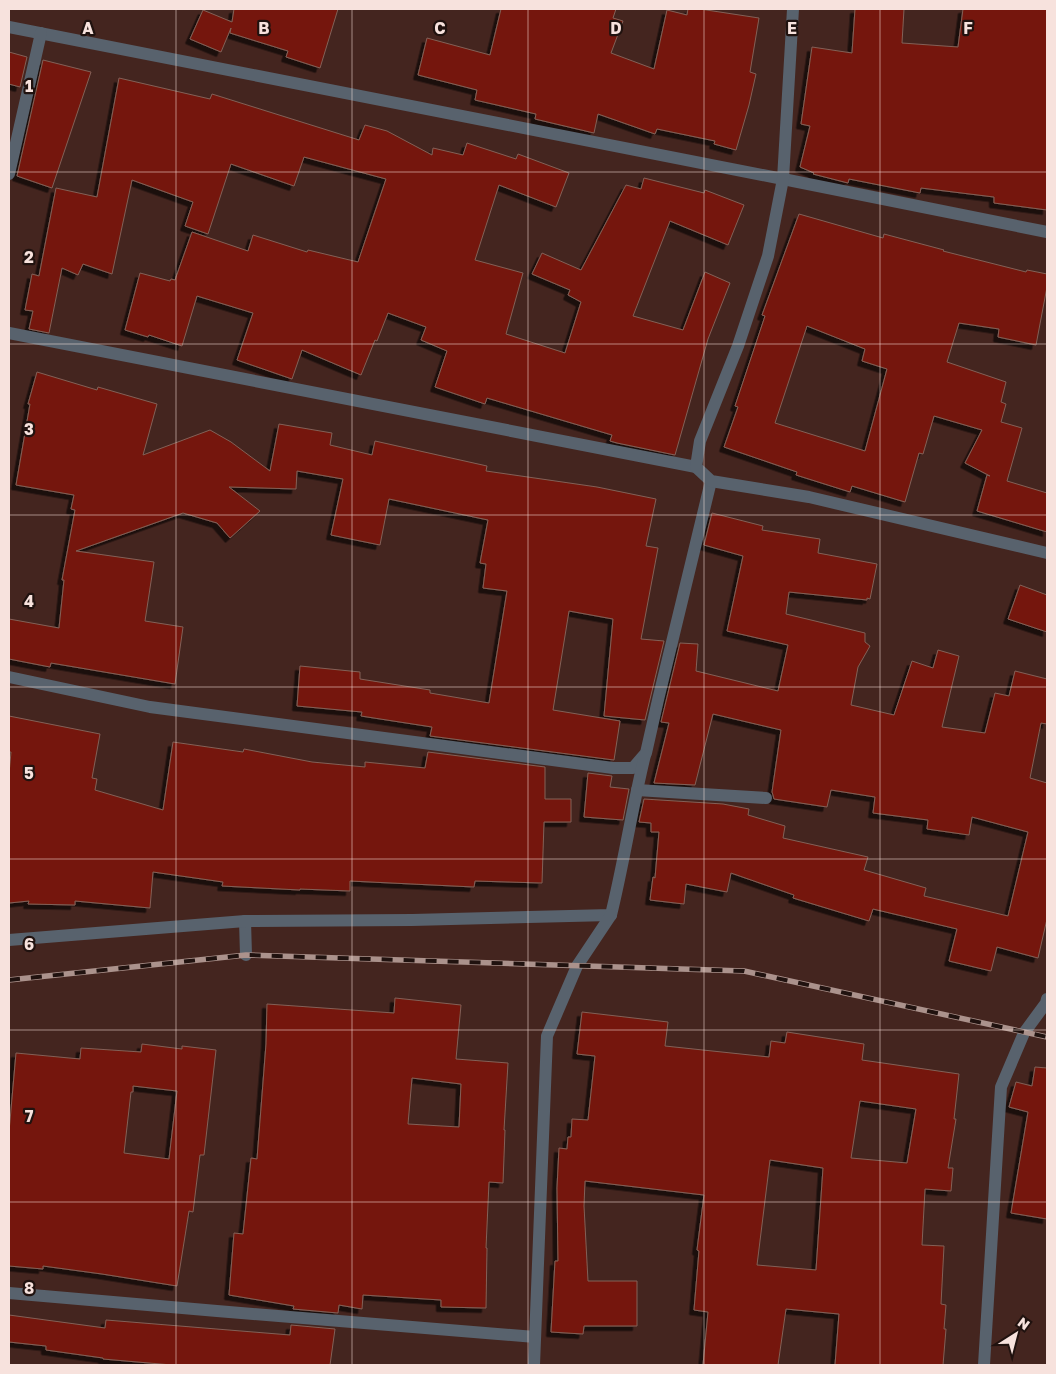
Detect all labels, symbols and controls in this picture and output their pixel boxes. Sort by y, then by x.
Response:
text: A [82,18,94,38]
text: B [258,18,270,38]
text: C [434,18,446,38]
text: D [610,18,622,38]
text: E [787,18,797,38]
text: F [963,18,973,38]
text: 1 [25,76,33,96]
text: 2 [24,247,34,267]
text: 3 [24,419,34,439]
text: 4 [24,591,34,611]
text: 5 [24,763,34,783]
text: 6 [24,934,34,954]
text: 7 [25,1106,34,1126]
text: 8 [24,1278,34,1298]
north arrow [991,1309,1041,1359]
text: N [1015,1313,1033,1333]

